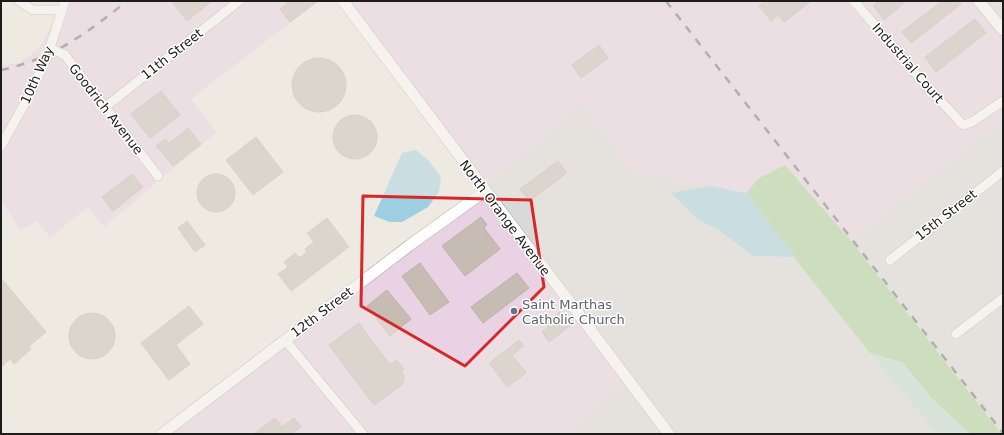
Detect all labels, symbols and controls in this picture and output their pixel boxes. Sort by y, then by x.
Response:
street label: Industrial Court [869,20,947,106]
street label: 11th Street [138,25,206,83]
street label: 10th Way [18,43,57,106]
street label: Goodrich Avenue [66,61,146,157]
street label: North Orange Avenue [457,157,553,279]
street label: 15th Street [912,186,980,244]
street label: 12th Street [288,284,356,340]
place label: Saint Marthas Catholic Church [522,297,625,327]
marker: Saint Marthas Catholic Church [509,306,519,316]

